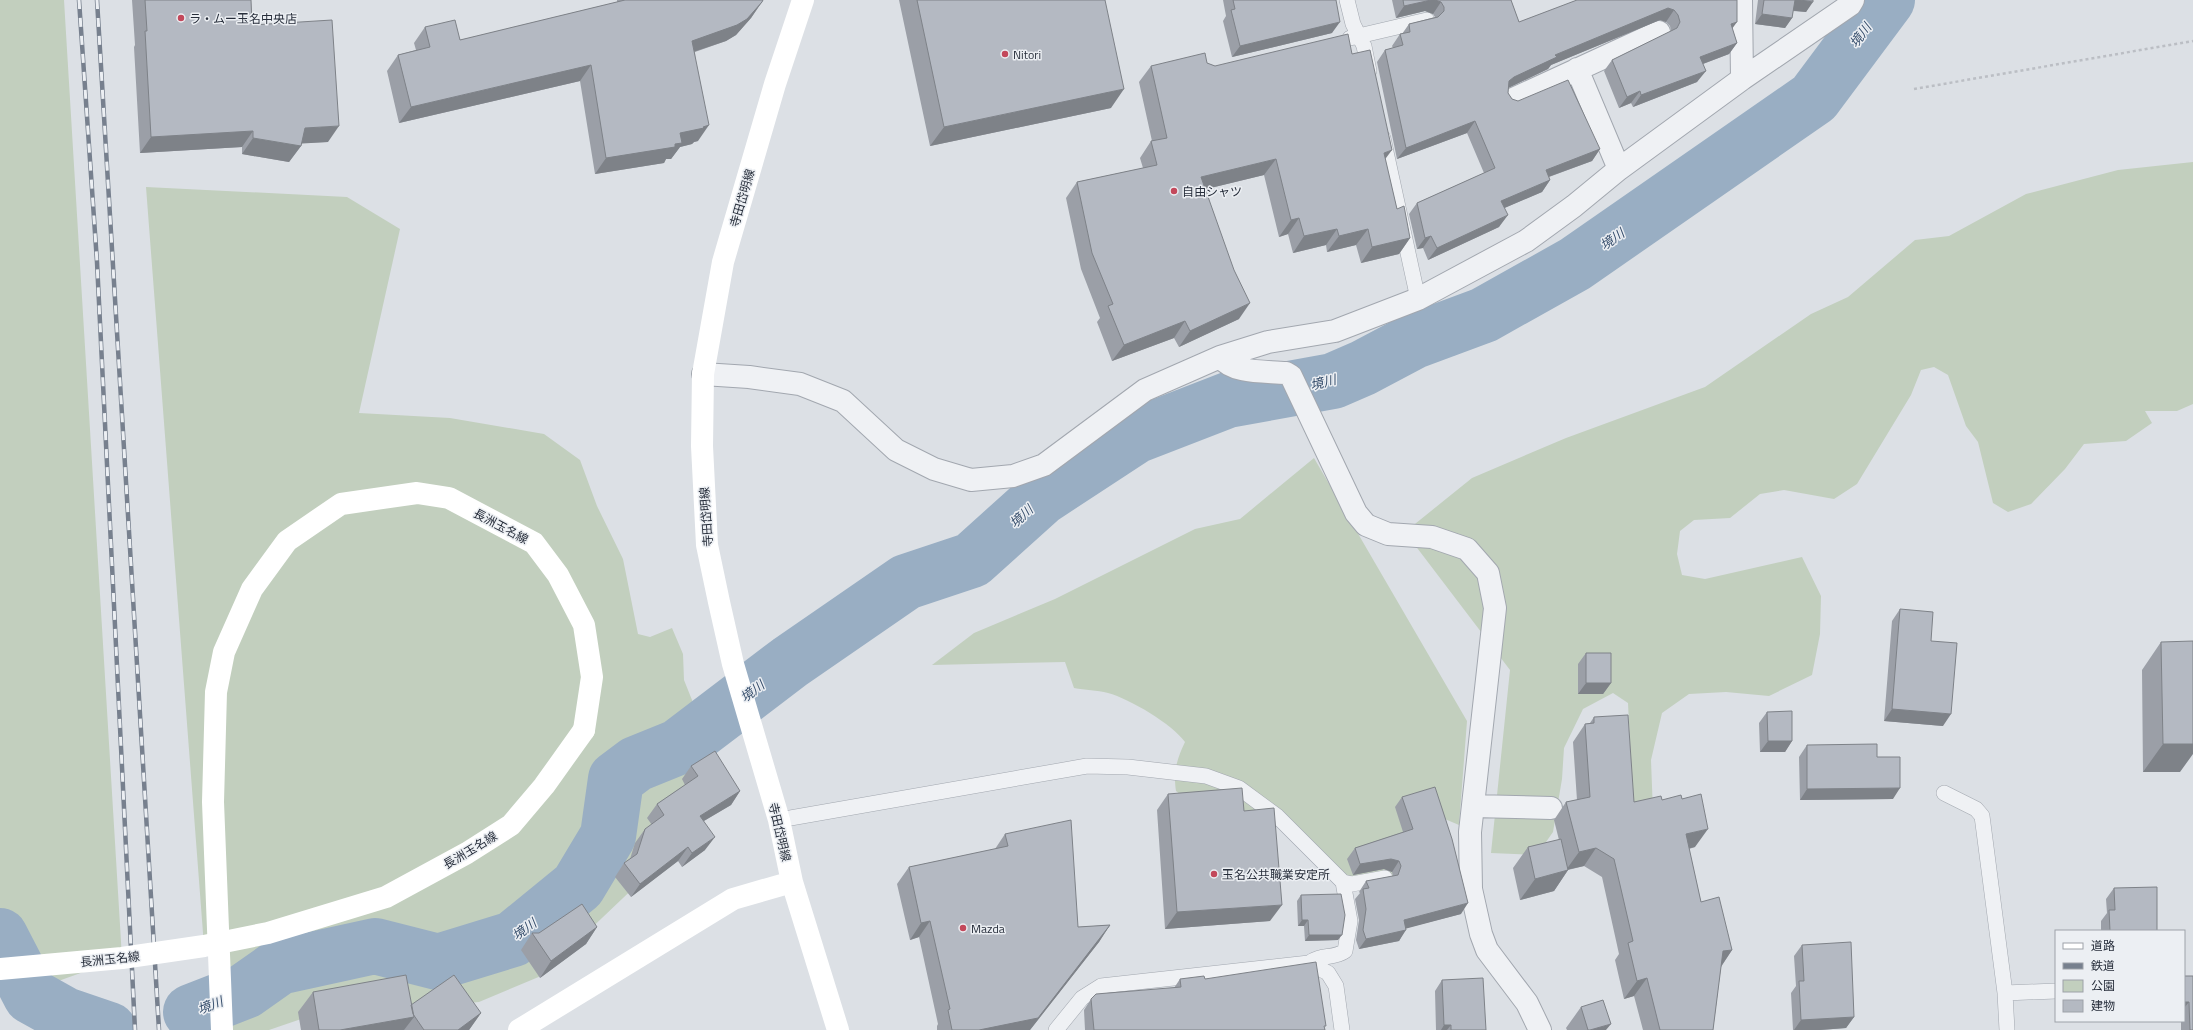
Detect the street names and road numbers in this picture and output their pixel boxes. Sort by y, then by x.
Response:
street label: 寺田岱明線 [725,167,759,229]
street label: 寺田岱明線 [694,486,718,548]
street label: 長洲玉名線 [470,504,532,548]
street label: 寺田岱明線 [764,801,796,863]
street label: 長洲玉名線 [439,826,501,874]
street label: 長洲玉名線 [79,946,141,972]

